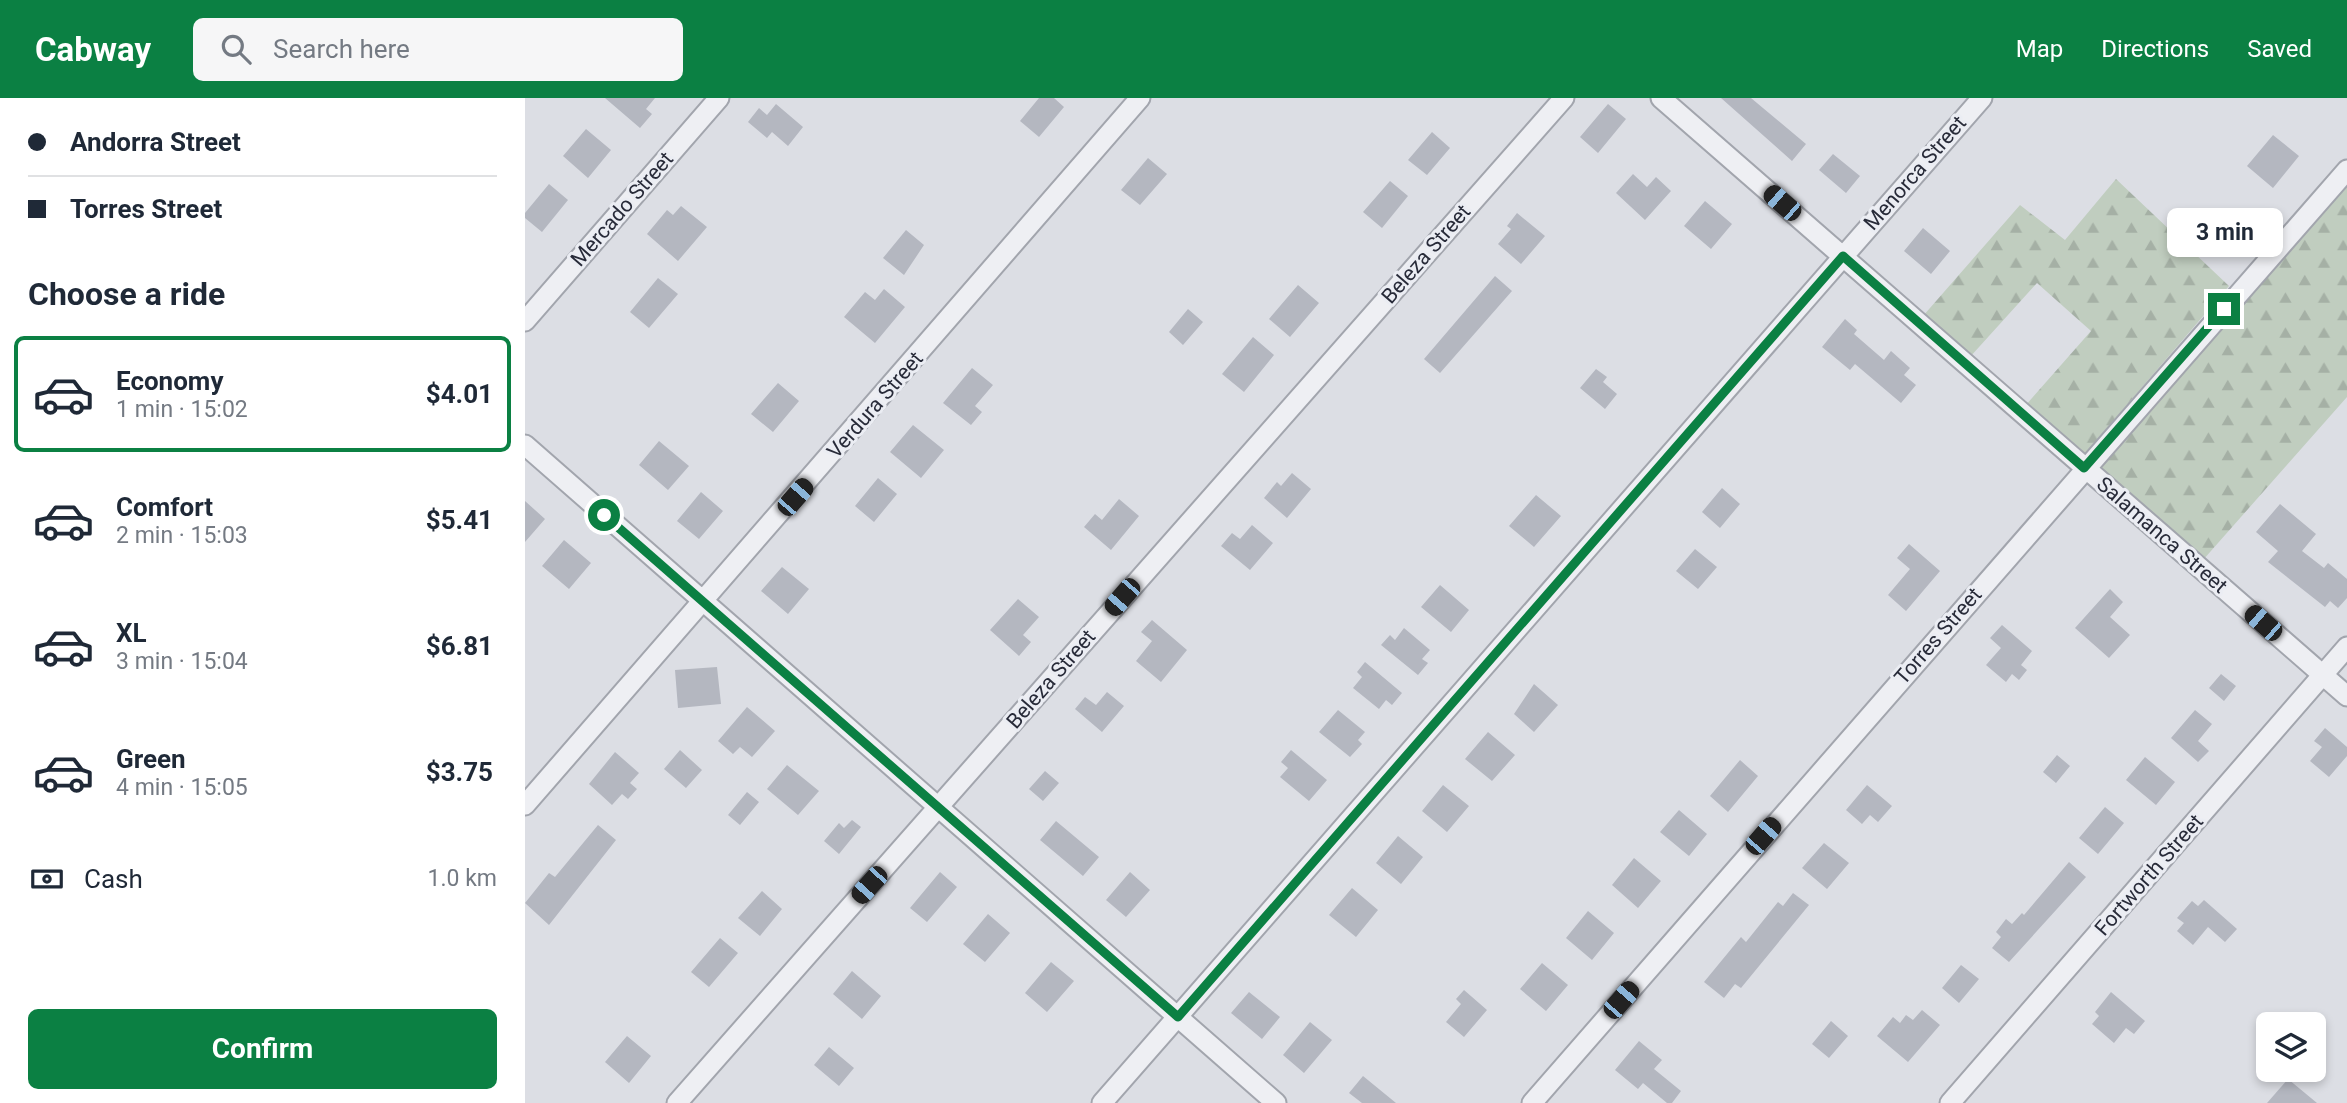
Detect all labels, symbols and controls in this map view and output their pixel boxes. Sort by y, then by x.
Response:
search box [193,18,683,81]
text: Cabway [35,30,151,69]
icon: search [217,30,255,68]
text: Search here [273,34,410,64]
text: Map [2016,35,2063,63]
text: Directions [2101,35,2209,63]
text: Saved [2247,35,2312,63]
street label: Menorca Street [1859,111,1971,235]
text: Andorra Street [70,127,241,157]
street label: Mercado Street [566,147,678,271]
car [1760,181,1805,225]
text: Torres Street [70,194,222,224]
street label: Beleza Street [1377,200,1475,308]
callout: 3 min [2166,208,2282,256]
text: 3 min [2196,219,2254,246]
text: Choose a ride [28,275,225,313]
route end [2208,293,2240,325]
street label: Verdura Street [822,347,928,463]
icon: car [32,363,95,426]
text: Economy [116,366,223,396]
text: $4.01 [426,379,493,409]
text: 1 min · 15:02 [116,396,248,423]
street label: Salamanca Street [2092,472,2232,598]
car [774,474,817,520]
icon: car [32,489,95,552]
text: Comfort [116,492,213,522]
route start [588,499,620,531]
text: $5.41 [426,505,493,535]
text: 2 min · 15:03 [116,522,248,549]
car [1101,574,1144,620]
street label: Torres Street [1890,583,1987,689]
car [2241,601,2286,645]
icon: car [32,615,95,678]
text: XL [116,618,147,648]
street label: Beleza Street [1002,625,1100,733]
text: $6.81 [426,631,493,661]
text: 3 min · 15:04 [116,648,248,675]
icon: car [32,741,95,804]
text: Green [116,744,186,774]
text: $3.75 [426,757,493,787]
text: 4 min · 15:05 [116,774,248,801]
street label: Fortworth Street [2090,810,2208,940]
car [1742,813,1785,859]
icon: cash [28,860,66,898]
car [848,862,891,908]
text: Cash [84,864,143,894]
text: 1.0 km [428,865,497,892]
car [1600,977,1643,1023]
button: Confirm [28,1009,497,1089]
map controls [2256,1012,2326,1082]
button: layers [2256,1012,2326,1082]

